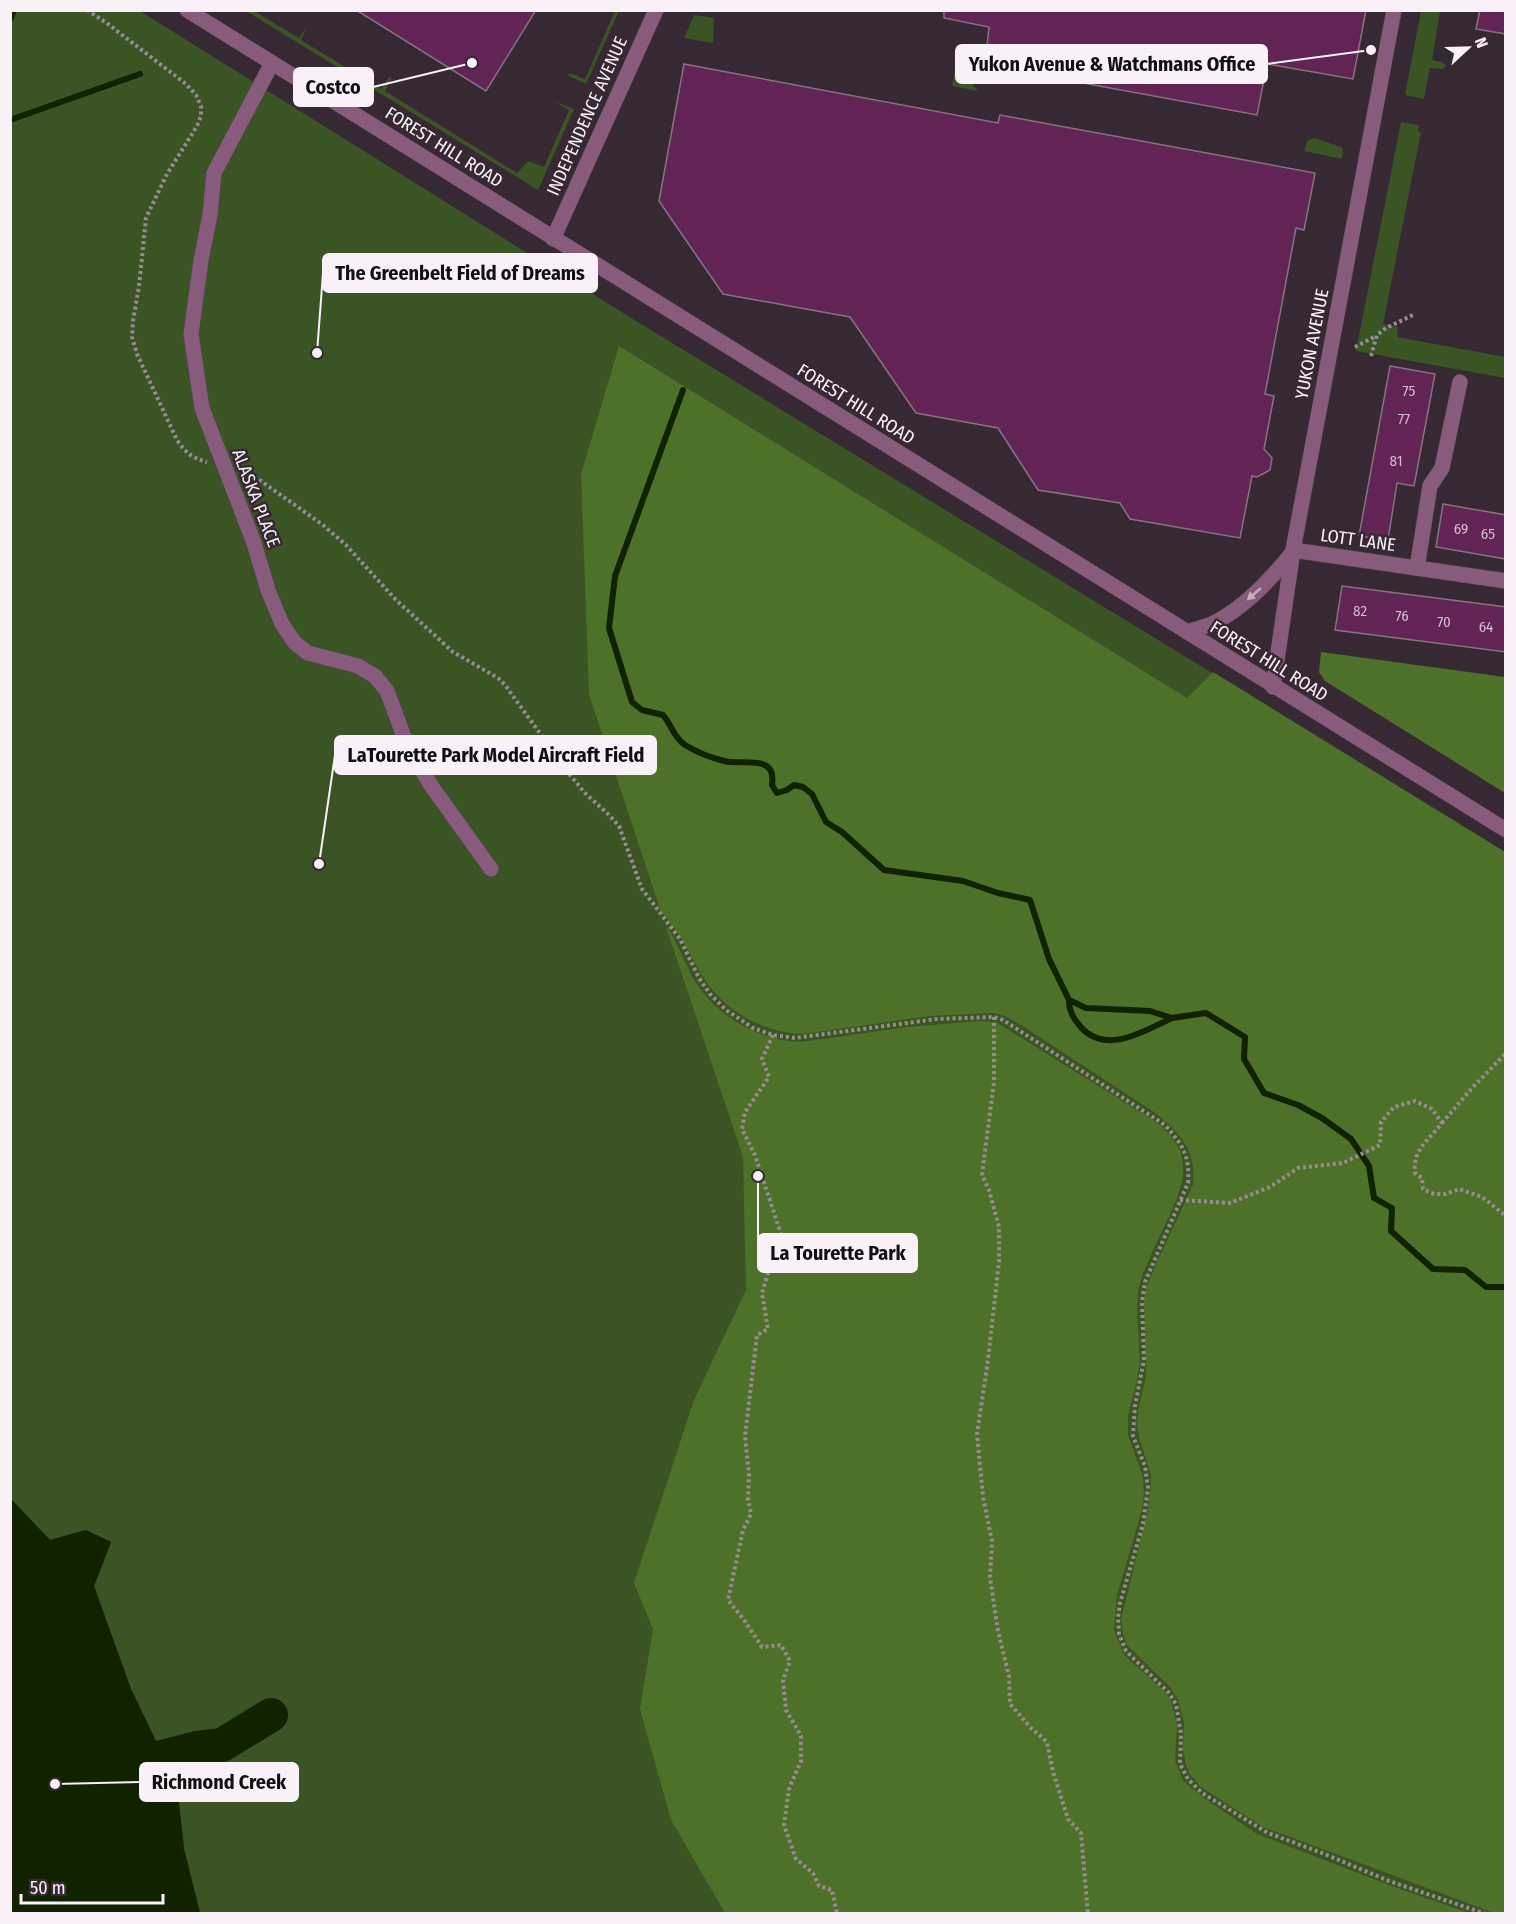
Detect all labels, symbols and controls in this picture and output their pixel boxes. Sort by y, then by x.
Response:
north arrow [1438,18,1498,78]
street label: INDEPENDENCE AVENUE [542,33,632,199]
text: N [1471,35,1492,51]
callout: Yukon Avenue & Watchmans Office [956,45,1267,83]
text: Yukon Avenue & Watchmans Office [968,52,1255,76]
callout: Costco [294,68,373,106]
text: Costco [305,75,361,99]
street label: FOREST HILL ROAD [381,102,507,192]
callout: The Greenbelt Field of Dreams [323,254,597,292]
text: The Greenbelt Field of Dreams [335,261,585,285]
street label: YUKON AVENUE [1291,287,1333,401]
street label: FOREST HILL ROAD [793,359,919,449]
house number: 75 [1403,382,1415,400]
house number: 77 [1398,410,1410,428]
street label: ALASKA PLACE [227,446,285,550]
house number: 81 [1390,452,1402,470]
house number: 69 [1454,520,1468,538]
street label: LOTT LANE [1319,524,1397,556]
house number: 65 [1481,525,1495,543]
one-way arrow [1246,587,1262,600]
house number: 82 [1353,602,1367,620]
house number: 76 [1395,607,1409,625]
house number: 70 [1437,613,1451,631]
street label: FOREST HILL ROAD [1206,616,1332,706]
house number: 64 [1479,618,1493,636]
callout: LaTourette Park Model Aircraft Field [335,736,656,774]
text: LaTourette Park Model Aircraft Field [347,743,645,767]
callout: La Tourette Park [758,1234,917,1272]
text: La Tourette Park [770,1241,906,1265]
callout: Richmond Creek [140,1763,298,1801]
text: Richmond Creek [152,1770,287,1794]
scale bar [21,1867,164,1905]
text: 50 m [30,1877,66,1899]

